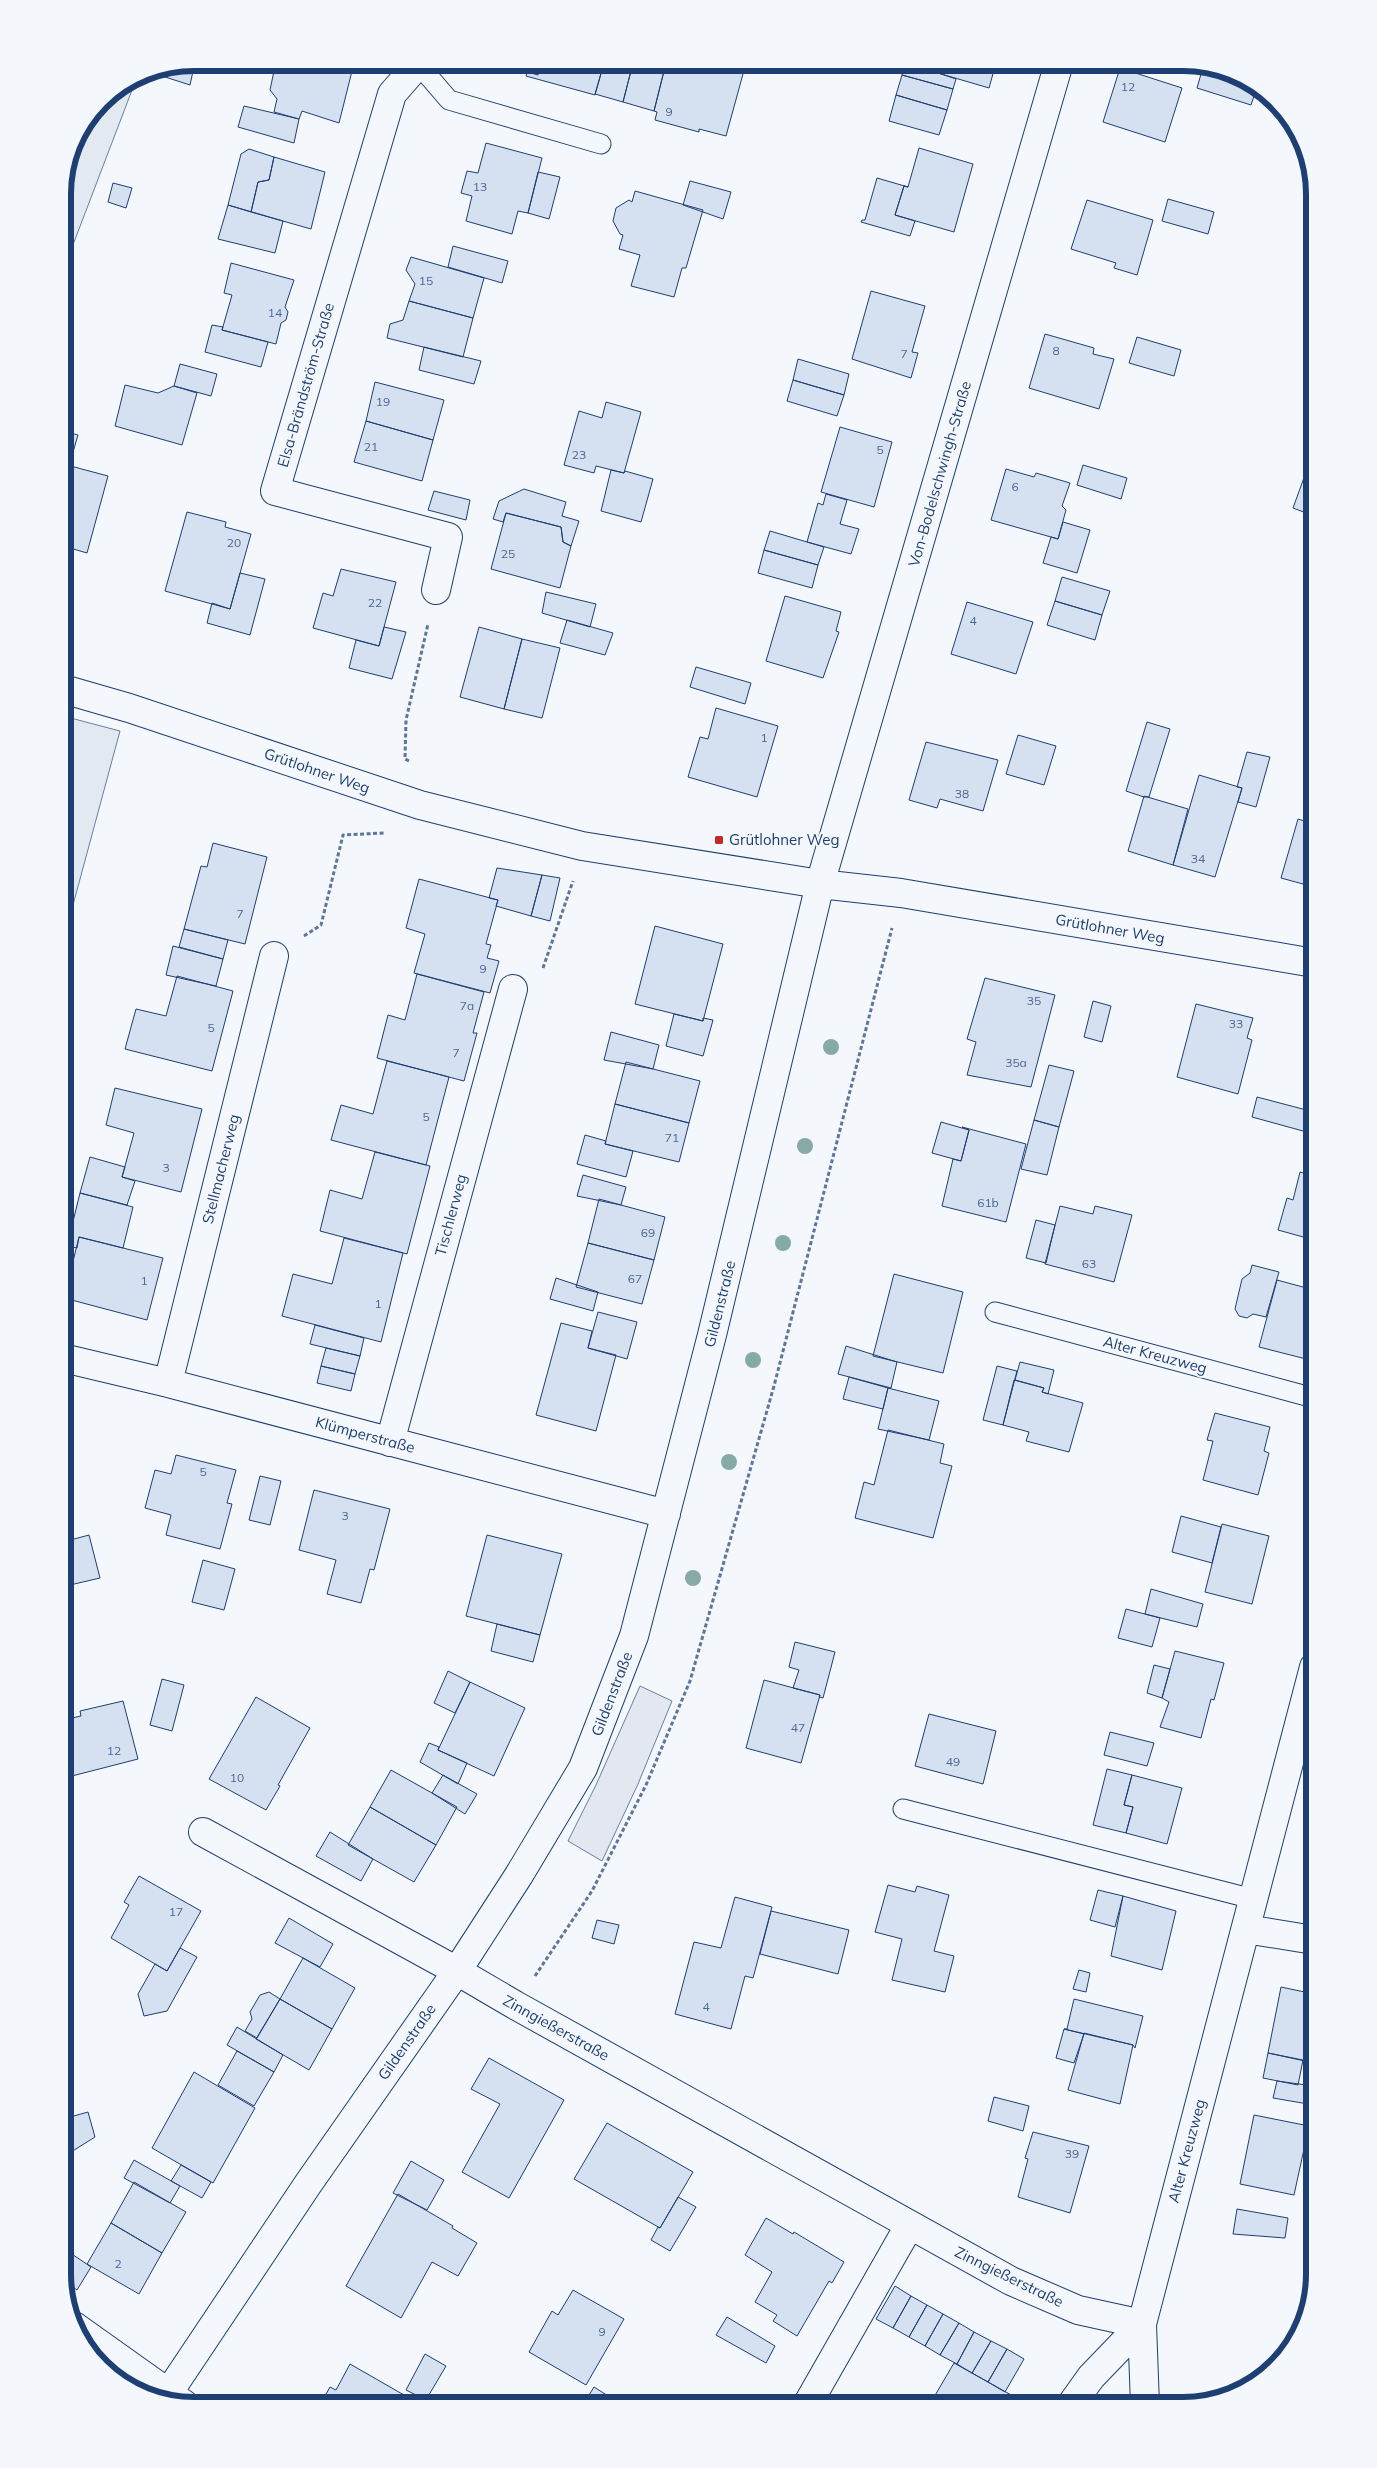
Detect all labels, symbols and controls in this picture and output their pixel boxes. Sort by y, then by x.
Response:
house number: 12 [1121,79,1135,94]
house number: 9 [665,104,673,119]
house number: 13 [473,179,487,194]
house number: 15 [419,273,433,288]
street label: Elsa-Brändström-Straße [273,300,338,469]
house number: 14 [268,305,282,320]
house number: 8 [1052,343,1060,358]
house number: 7 [900,346,908,361]
street label: Von-Bodelschwingh-Straße [904,379,975,569]
house number: 19 [376,394,390,409]
house number: 21 [364,439,378,454]
house number: 5 [876,442,884,457]
house number: 23 [572,447,586,462]
house number: 6 [1011,479,1019,494]
house number: 20 [227,535,241,550]
house number: 25 [501,546,515,561]
house number: 22 [368,595,382,610]
house number: 4 [969,613,977,628]
house number: 1 [760,730,768,745]
street label: Grütlohner Weg [262,744,373,798]
house number: 38 [955,786,969,801]
place label: Grütlohner Weg [729,830,840,849]
marker: Grütlohner Weg [713,834,725,846]
house number: 34 [1191,851,1205,866]
house number: 7 [236,906,244,921]
street label: Grütlohner Weg [1054,910,1166,947]
house number: 9 [479,961,487,976]
house number: 35 [1027,993,1041,1008]
house number: 7a [460,998,474,1013]
house number: 33 [1229,1016,1243,1031]
house number: 5 [207,1020,215,1035]
house number: 7 [452,1045,460,1060]
house number: 35a [1005,1055,1027,1070]
house number: 5 [422,1109,430,1124]
street label: Stellmacherweg [198,1112,243,1226]
house number: 71 [665,1130,679,1145]
house number: 3 [162,1160,170,1175]
street label: Tischlerweg [430,1172,471,1258]
house number: 61b [977,1195,999,1210]
house number: 69 [641,1225,655,1240]
house number: 63 [1082,1256,1096,1271]
street label: Gildenstraße [700,1259,739,1349]
house number: 67 [628,1271,642,1286]
house number: 1 [140,1273,148,1288]
house number: 1 [374,1296,382,1311]
street label: Alter Kreuzweg [1101,1332,1209,1378]
street label: Klümperstraße [313,1412,417,1457]
house number: 5 [199,1464,207,1479]
house number: 3 [341,1508,349,1523]
street label: Gildenstraße [587,1649,636,1739]
house number: 47 [791,1720,805,1735]
house number: 12 [107,1743,121,1758]
house number: 49 [946,1754,960,1769]
house number: 10 [230,1770,244,1785]
house number: 17 [169,1904,183,1919]
street label: Zinngießerstraße [500,1991,613,2065]
house number: 4 [702,1999,710,2014]
street label: Gildenstraße [373,2000,440,2083]
street label: Alter Kreuzweg [1164,2097,1210,2205]
house number: 39 [1065,2146,1079,2161]
street label: Zinngießerstraße [952,2242,1067,2311]
house number: 2 [114,2256,122,2271]
house number: 9 [598,2324,606,2339]

